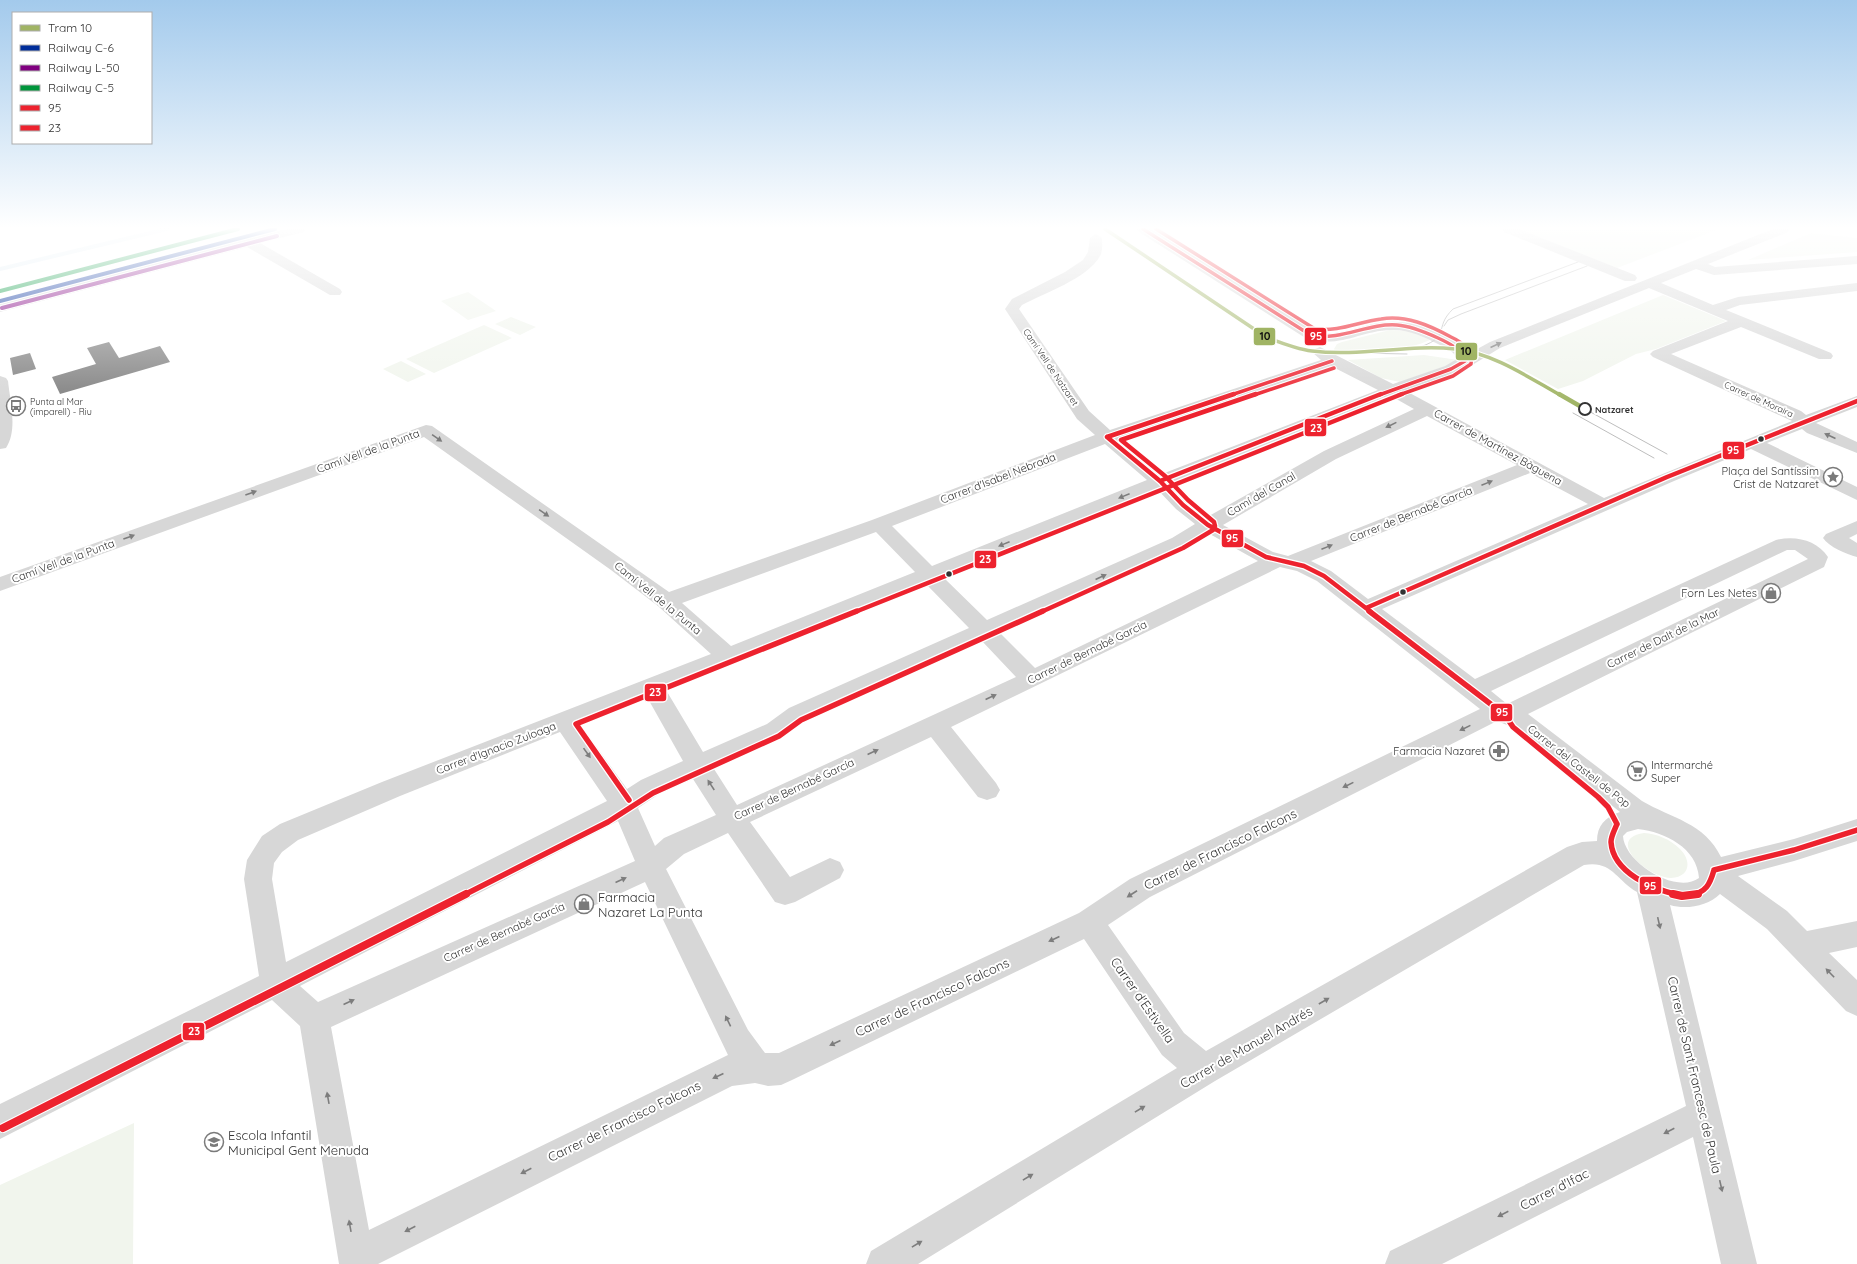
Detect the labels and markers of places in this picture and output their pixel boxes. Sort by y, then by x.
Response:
bus stop icon: Punta al Mar (imparell) - Riu [5,395,27,417]
place label: Punta al Mar (imparell) - Riu [30,396,92,417]
marker: Natzaret [1578,402,1592,416]
place label: Natzaret [1595,404,1634,415]
unlabelled marker [1756,434,1766,444]
place label: Plaça del Santíssim Crist de Natzaret [1721,464,1819,491]
place icon: Plaça del Santíssim Crist de Natzaret [1822,466,1844,488]
unlabelled marker [944,569,954,579]
shop icon: Forn Les Netes [1760,582,1782,604]
place label: Forn Les Netes [1681,586,1757,600]
unlabelled marker [1398,587,1408,597]
pharmacy icon: Farmacia Nazaret [1488,740,1510,762]
place label: Farmacia Nazaret [1393,744,1485,758]
place label: Intermarché Super [1651,758,1713,785]
supermarket icon: Intermarché Super [1626,760,1648,782]
place label: Farmacia Nazaret La Punta [598,889,703,920]
shop icon: Farmacia Nazaret La Punta [573,893,595,915]
place label: Escola Infantil Municipal Gent Menuda [228,1127,369,1158]
school or university icon: Escola Infantil Municipal Gent Menuda [203,1131,225,1153]

